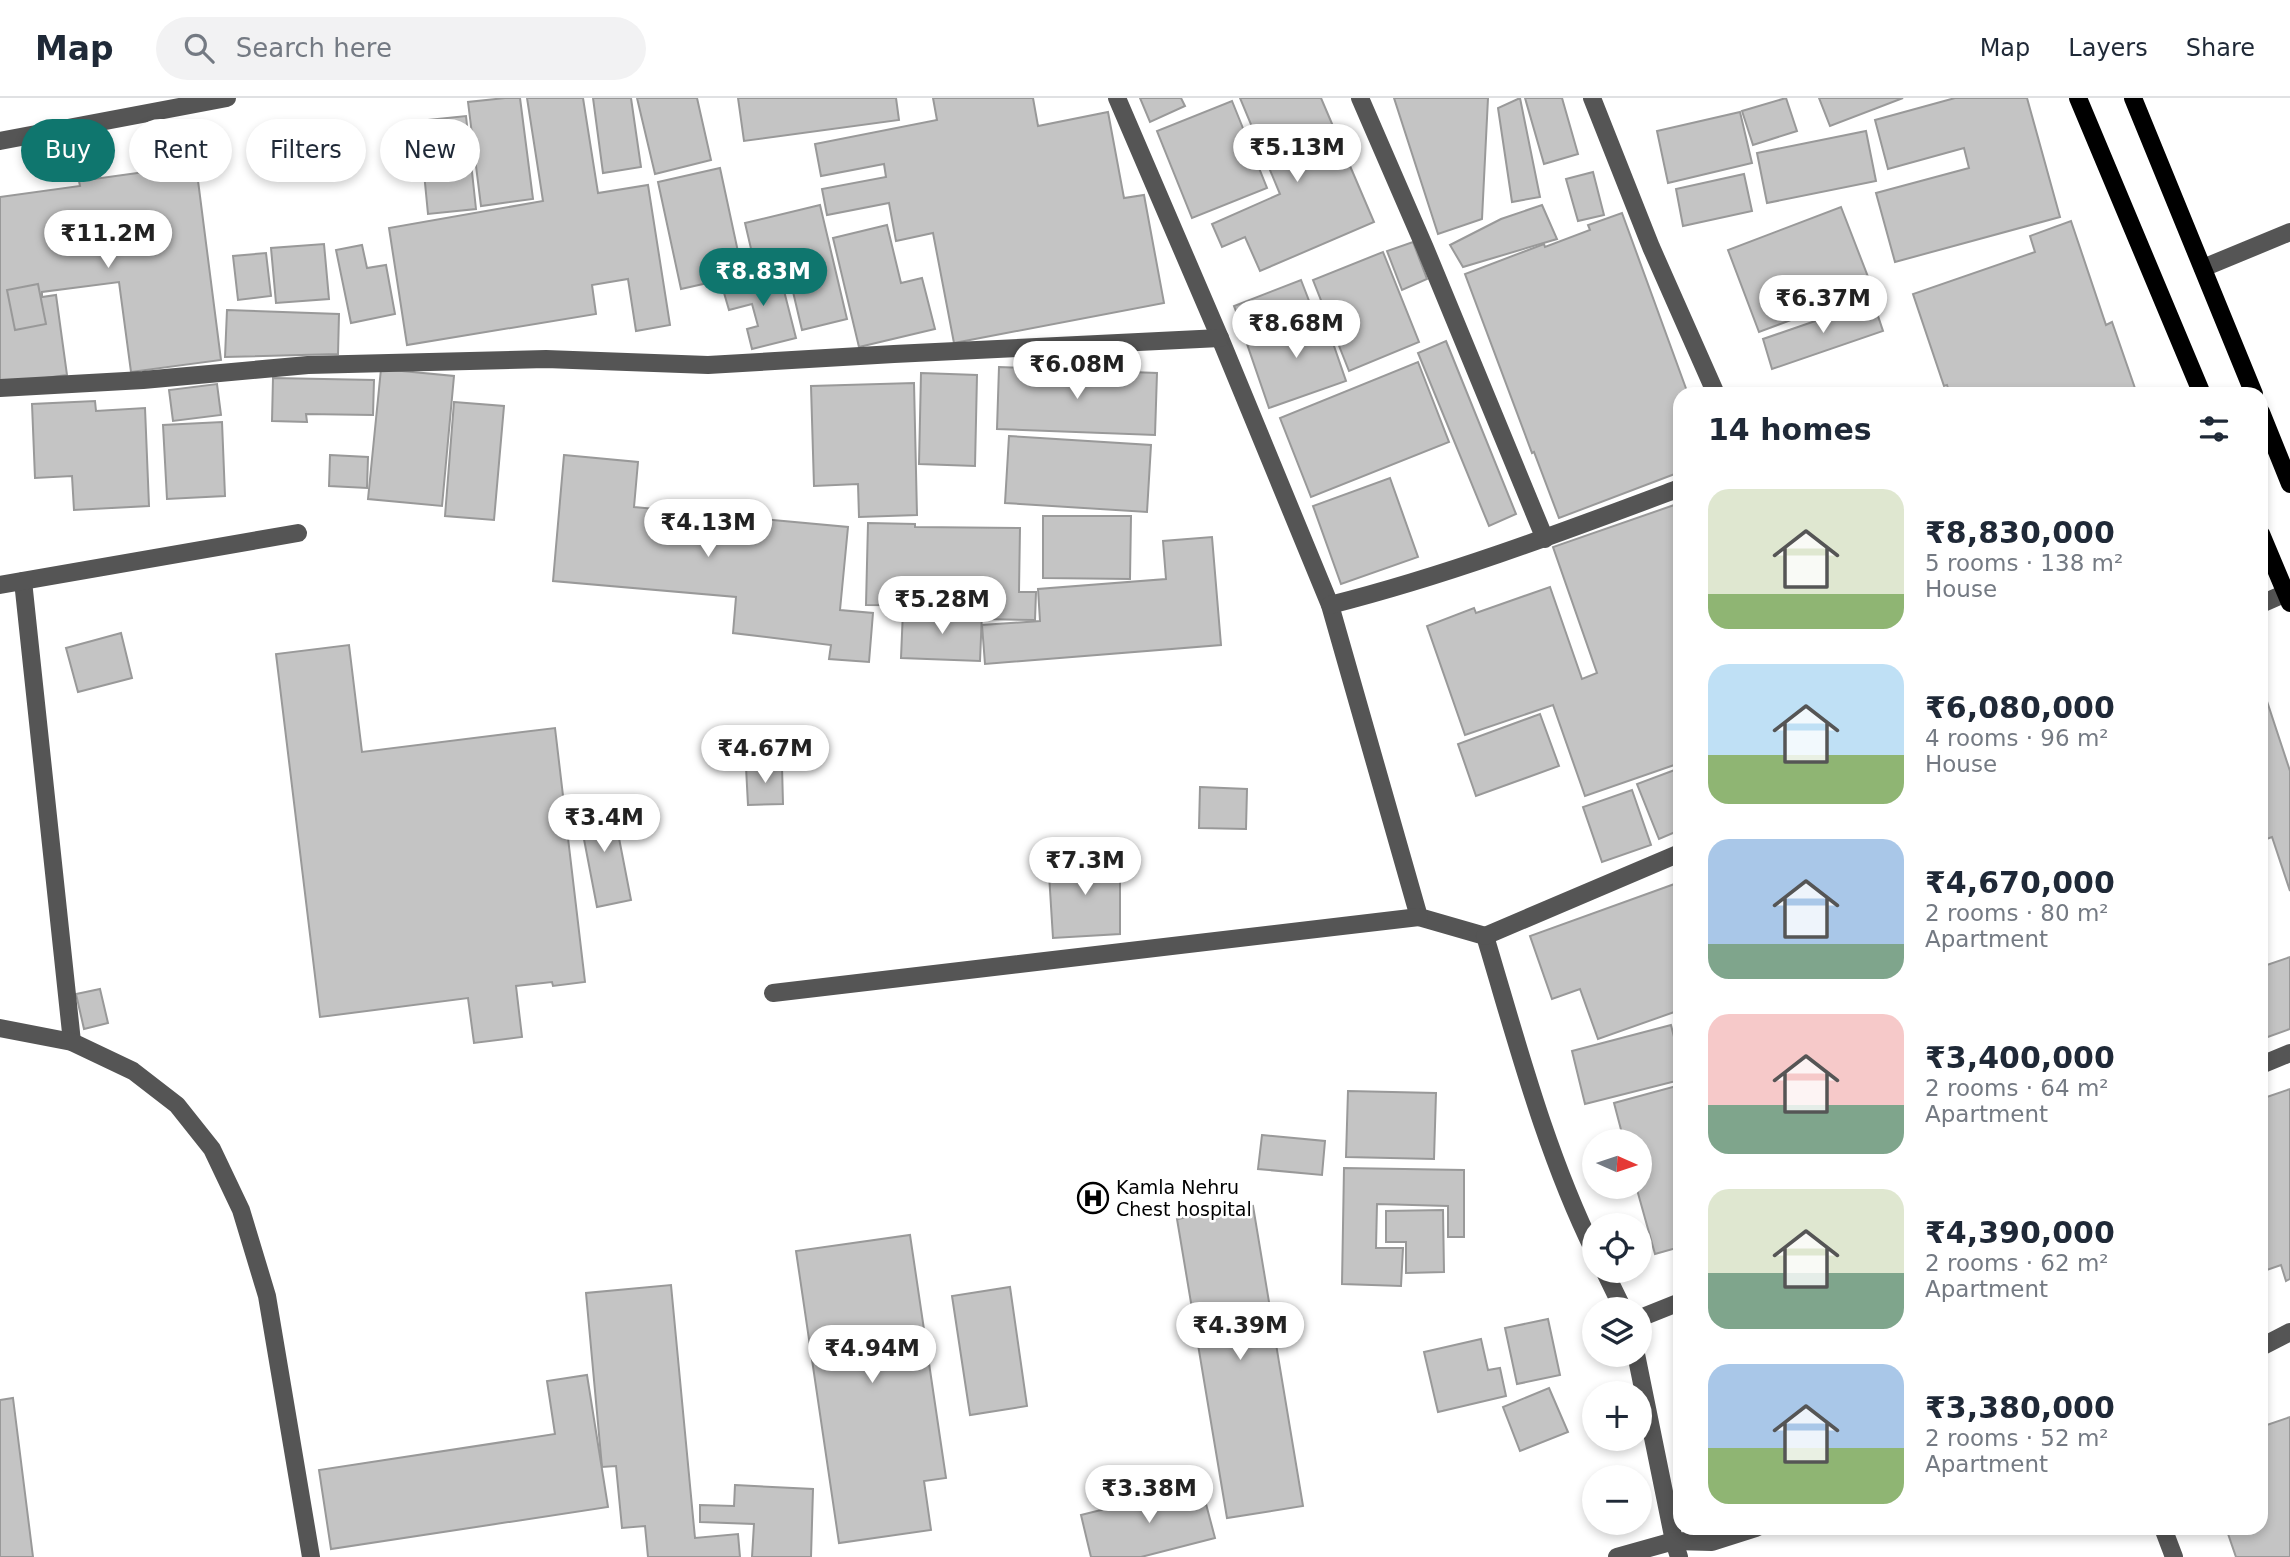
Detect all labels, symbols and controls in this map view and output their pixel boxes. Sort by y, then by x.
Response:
search box [156,17,646,80]
text: Map [35,29,114,68]
icon: search [180,29,218,67]
text: Search here [236,33,392,63]
text: Map [1980,34,2030,62]
text: Layers [2068,34,2148,62]
text: Share [2186,34,2255,62]
chip: Buy [21,119,115,182]
chip: Rent [129,119,232,182]
chip: Filters [246,119,366,182]
chip: New [380,119,480,182]
pin: ₹5.13M [1240,125,1354,184]
text: ₹5.13M [1249,134,1345,160]
pin: ₹11.2M [51,211,165,270]
text: ₹11.2M [60,220,156,246]
pin: ₹8.83M [706,248,820,308]
text: ₹8.83M [715,258,811,284]
pin: ₹6.37M [1766,275,1880,335]
text: ₹6.37M [1775,285,1871,311]
pin: ₹8.68M [1239,300,1353,360]
text: ₹8.68M [1248,310,1344,336]
pin: ₹6.08M [1020,342,1134,401]
text: ₹6.08M [1029,351,1125,377]
icon: filters [2195,410,2233,448]
text: 14 homes [1708,412,1872,447]
pin: ₹4.13M [651,500,765,559]
text: ₹4.13M [660,509,756,535]
text: ₹8,830,000 [1925,515,2115,550]
icon: home [1764,517,1848,601]
text: 5 rooms · 138 m² [1925,550,2123,576]
pin: ₹5.28M [885,576,999,636]
text: House [1925,576,1997,602]
text: ₹5.28M [894,586,990,612]
text: ₹6,080,000 [1925,690,2115,725]
icon: home [1764,692,1848,776]
text: 4 rooms · 96 m² [1925,725,2109,751]
pin: ₹4.67M [708,726,822,785]
text: ₹4.67M [717,735,813,761]
text: House [1925,751,1997,777]
pin: ₹3.4M [555,794,653,854]
text: ₹3.4M [564,804,644,830]
pin: ₹7.3M [1036,838,1134,897]
text: ₹7.3M [1045,847,1125,873]
text: ₹4,670,000 [1925,865,2115,900]
icon: home [1764,867,1848,951]
text: 2 rooms · 80 m² [1925,900,2109,926]
text: Apartment [1925,926,2048,952]
text: ₹3,400,000 [1925,1040,2115,1075]
icon: home [1764,1042,1848,1126]
text: 2 rooms · 64 m² [1925,1075,2109,1101]
text: Apartment [1925,1101,2048,1127]
north arrow [1582,1129,1652,1199]
map controls [1582,1129,1652,1535]
place label: Kamla Nehru Chest hospital [1116,1176,1252,1220]
hospital icon: Kamla Nehru Chest hospital [1076,1181,1110,1215]
button: locate [1582,1213,1652,1283]
text: ₹4,390,000 [1925,1215,2115,1250]
icon: home [1764,1217,1848,1301]
text: 2 rooms · 62 m² [1925,1250,2109,1276]
text: Apartment [1925,1276,2048,1302]
button: layers [1582,1297,1652,1367]
pin: ₹4.39M [1183,1302,1297,1362]
text: ₹4.39M [1192,1312,1288,1338]
pin: ₹4.94M [815,1326,929,1385]
text: ₹4.94M [824,1335,920,1361]
button: + [1582,1381,1652,1451]
text: ₹3,380,000 [1925,1390,2115,1425]
icon: home [1764,1392,1848,1476]
text: 2 rooms · 52 m² [1925,1425,2109,1451]
text: Apartment [1925,1451,2048,1477]
button: − [1582,1465,1652,1535]
pin: ₹3.38M [1092,1466,1206,1525]
text: ₹3.38M [1101,1475,1197,1501]

